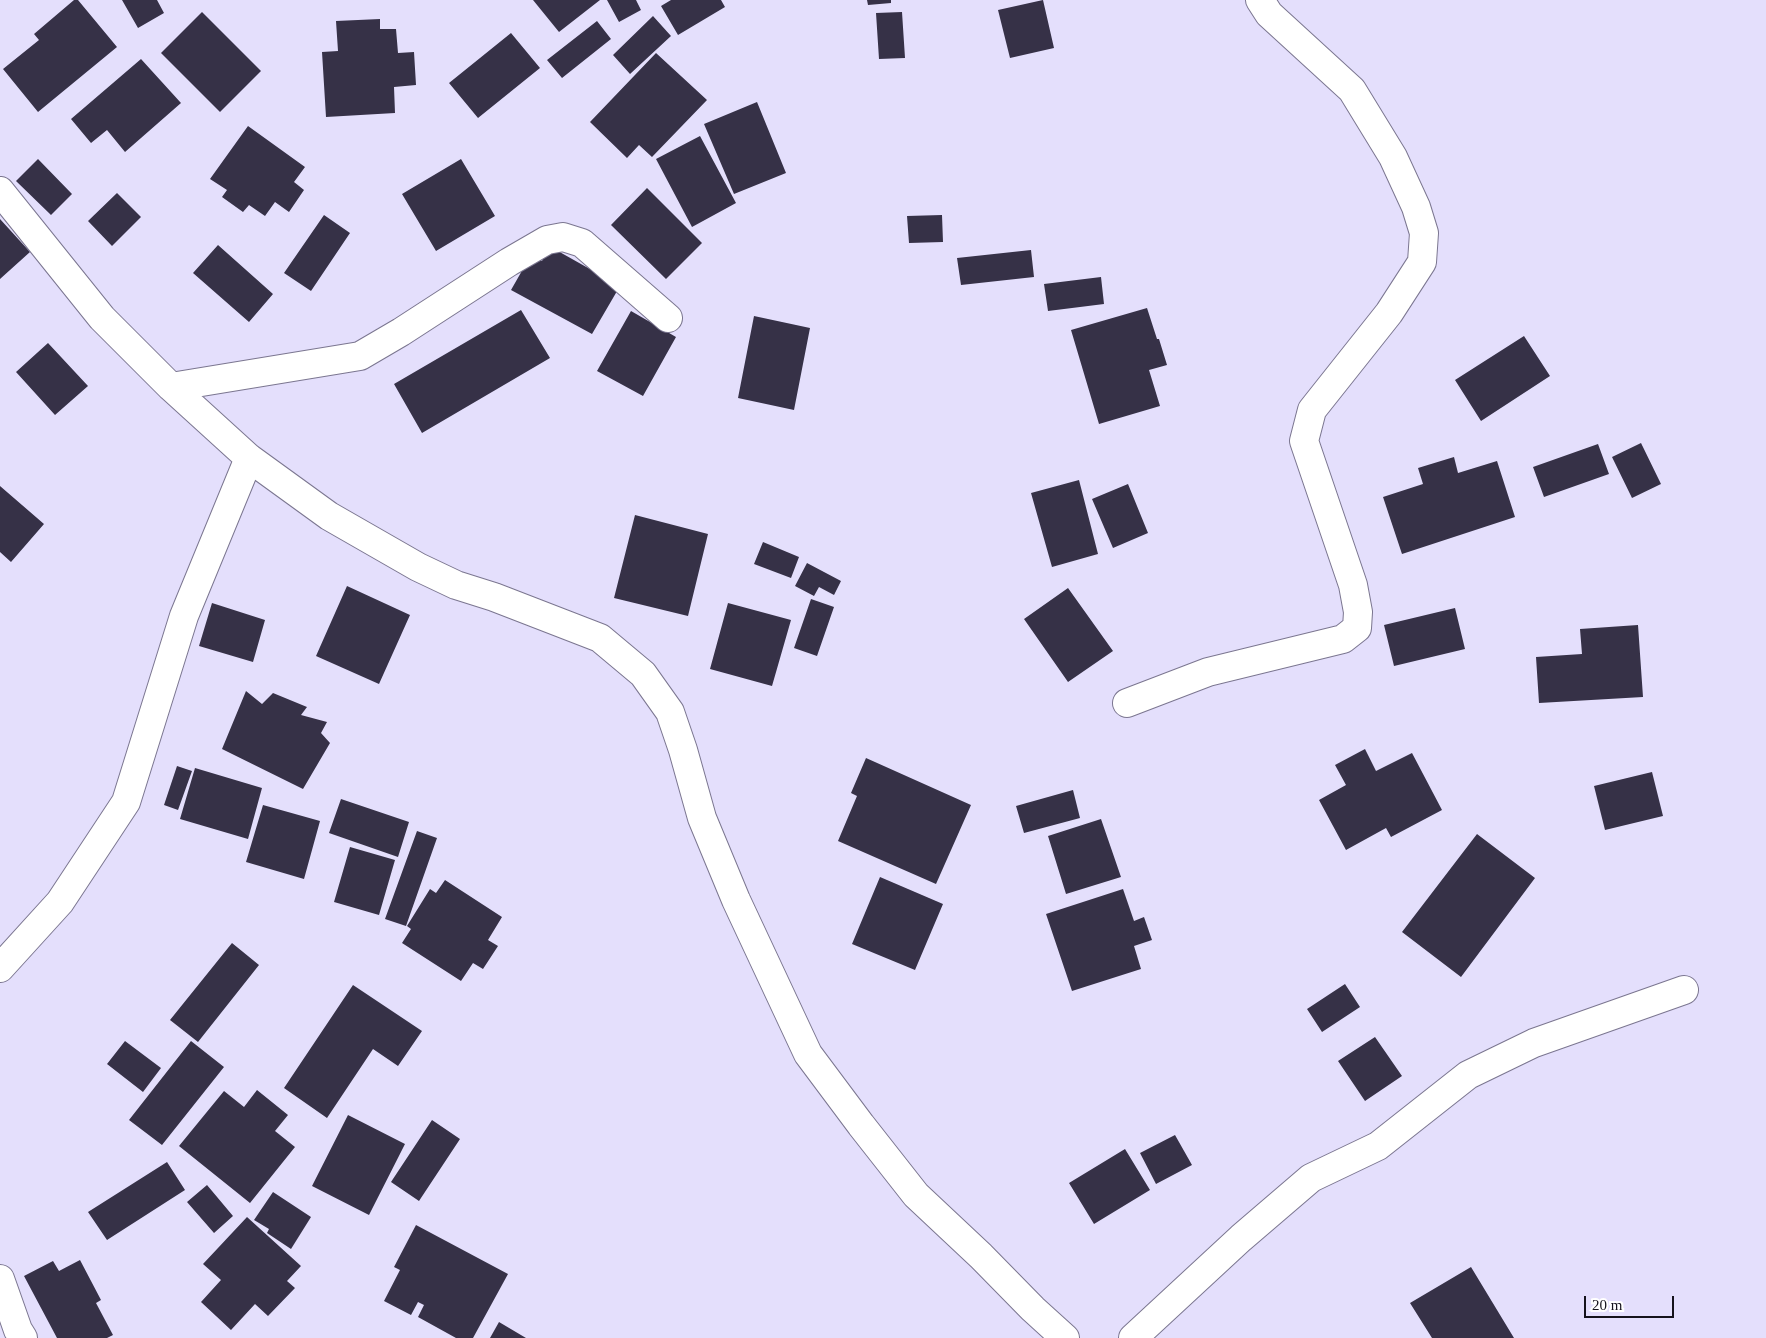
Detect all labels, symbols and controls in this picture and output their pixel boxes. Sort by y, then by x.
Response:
scale bar [1586,1286,1676,1318]
text: 20 m [1592,1297,1622,1313]

